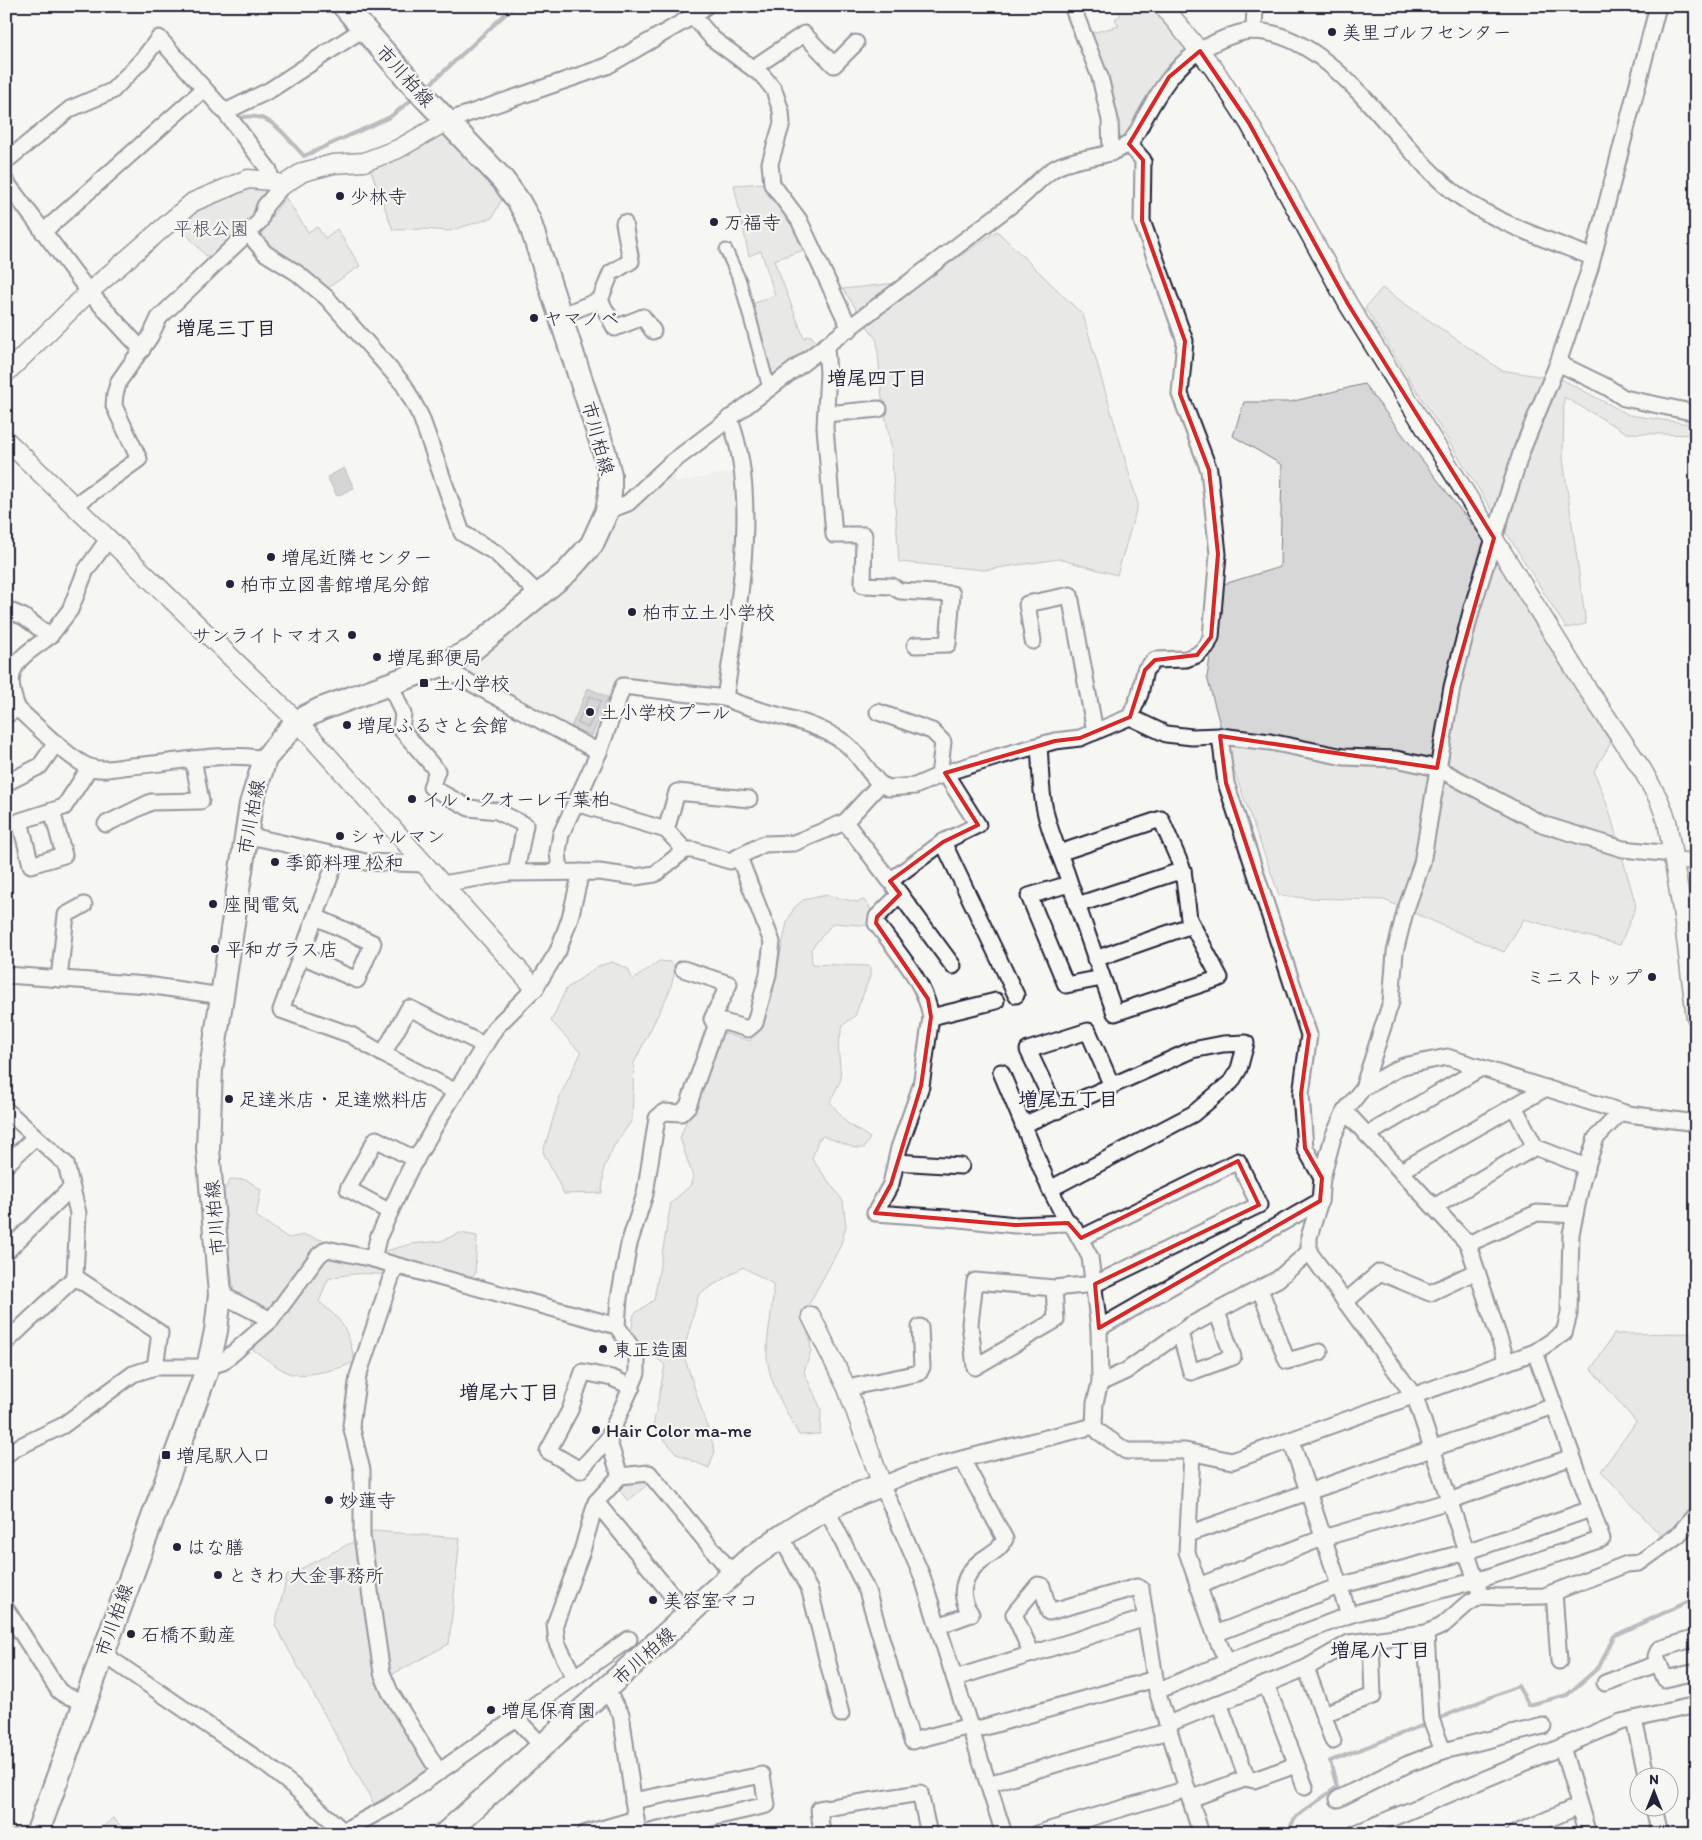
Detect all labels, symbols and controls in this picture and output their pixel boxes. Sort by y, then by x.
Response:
place label: 美里ゴルフセンター [1342,21,1511,44]
marker: 美里ゴルフセンター [1326,26,1338,38]
street label: 市川柏線 [371,40,439,112]
place label: 少林寺 [350,185,407,208]
marker: 少林寺 [334,190,346,202]
place label: 万福寺 [724,211,781,234]
marker: 万福寺 [708,216,720,228]
park label: 平根公園 [173,217,249,240]
place label: ヤマノベ [544,307,620,330]
marker: ヤマノベ [528,312,540,324]
district label: 増尾三丁目 [176,316,276,340]
district label: 増尾四丁目 [827,366,927,390]
street label: 市川柏線 [577,398,619,478]
place label: 増尾近隣センター [281,546,432,569]
marker: 増尾近隣センター [265,551,277,563]
place label: 柏市立図書館増尾分館 [240,573,430,596]
marker: 柏市立図書館増尾分館 [224,578,236,590]
place label: 柏市立土小学校 [642,601,775,624]
marker: 柏市立土小学校 [626,606,638,618]
place label: サンライトマオス [192,624,342,647]
marker: サンライトマオス [346,629,358,641]
place label: 増尾郵便局 [387,646,482,669]
marker: 増尾郵便局 [371,651,383,663]
place label: 土小学校 [434,672,510,695]
marker: 土小学校 [418,677,430,689]
place label: 土小学校プール [600,701,731,724]
marker: 土小学校プール [584,706,596,718]
place label: 増尾ふるさと会館 [357,714,508,737]
marker: 増尾ふるさと会館 [341,719,353,731]
street label: 市川柏線 [232,777,270,857]
place label: イル・クオーレ千葉柏 [422,788,610,811]
marker: イル・クオーレ千葉柏 [406,793,418,805]
place label: シャルマン [350,825,445,848]
marker: シャルマン [334,830,346,842]
place label: 季節料理 松和 [285,851,403,874]
marker: 季節料理 松和 [269,856,281,868]
place label: 座間電気 [223,893,299,916]
marker: 座間電気 [207,898,219,910]
place label: 平和ガラス店 [225,938,338,961]
marker: 平和ガラス店 [209,943,221,955]
place label: ミニストップ [1526,966,1642,989]
marker: ミニストップ [1646,971,1658,983]
district label: 増尾五丁目 [1018,1087,1118,1111]
place label: 足達米店・足達燃料店 [239,1088,429,1111]
marker: 足達米店・足達燃料店 [223,1093,235,1105]
street label: 市川柏線 [200,1179,230,1257]
place label: 東正造園 [613,1338,689,1361]
marker: 東正造園 [597,1343,609,1355]
district label: 増尾六丁目 [459,1380,559,1404]
place label: Hair Color ma-me [606,1419,752,1442]
marker: Hair Color ma-me [590,1424,602,1436]
place label: 増尾駅入口 [176,1444,271,1467]
marker: 増尾駅入口 [160,1449,172,1461]
place label: 妙蓮寺 [339,1489,396,1512]
marker: 妙蓮寺 [323,1494,335,1506]
place label: はな膳 [187,1536,244,1559]
marker: はな膳 [171,1541,183,1553]
place label: ときわ 大金事務所 [228,1564,384,1587]
marker: ときわ 大金事務所 [212,1569,224,1581]
street label: 市川柏線 [90,1580,138,1660]
place label: 美容室マコ [663,1589,758,1612]
marker: 美容室マコ [647,1594,659,1606]
street label: 市川柏線 [608,1622,680,1690]
place label: 石橋不動産 [141,1623,236,1646]
marker: 石橋不動産 [125,1628,137,1640]
district label: 増尾八丁目 [1330,1638,1430,1662]
place label: 増尾保育園 [501,1699,596,1722]
marker: 増尾保育園 [485,1704,497,1716]
north arrow [1630,1768,1680,1818]
text: N [1649,1771,1659,1788]

